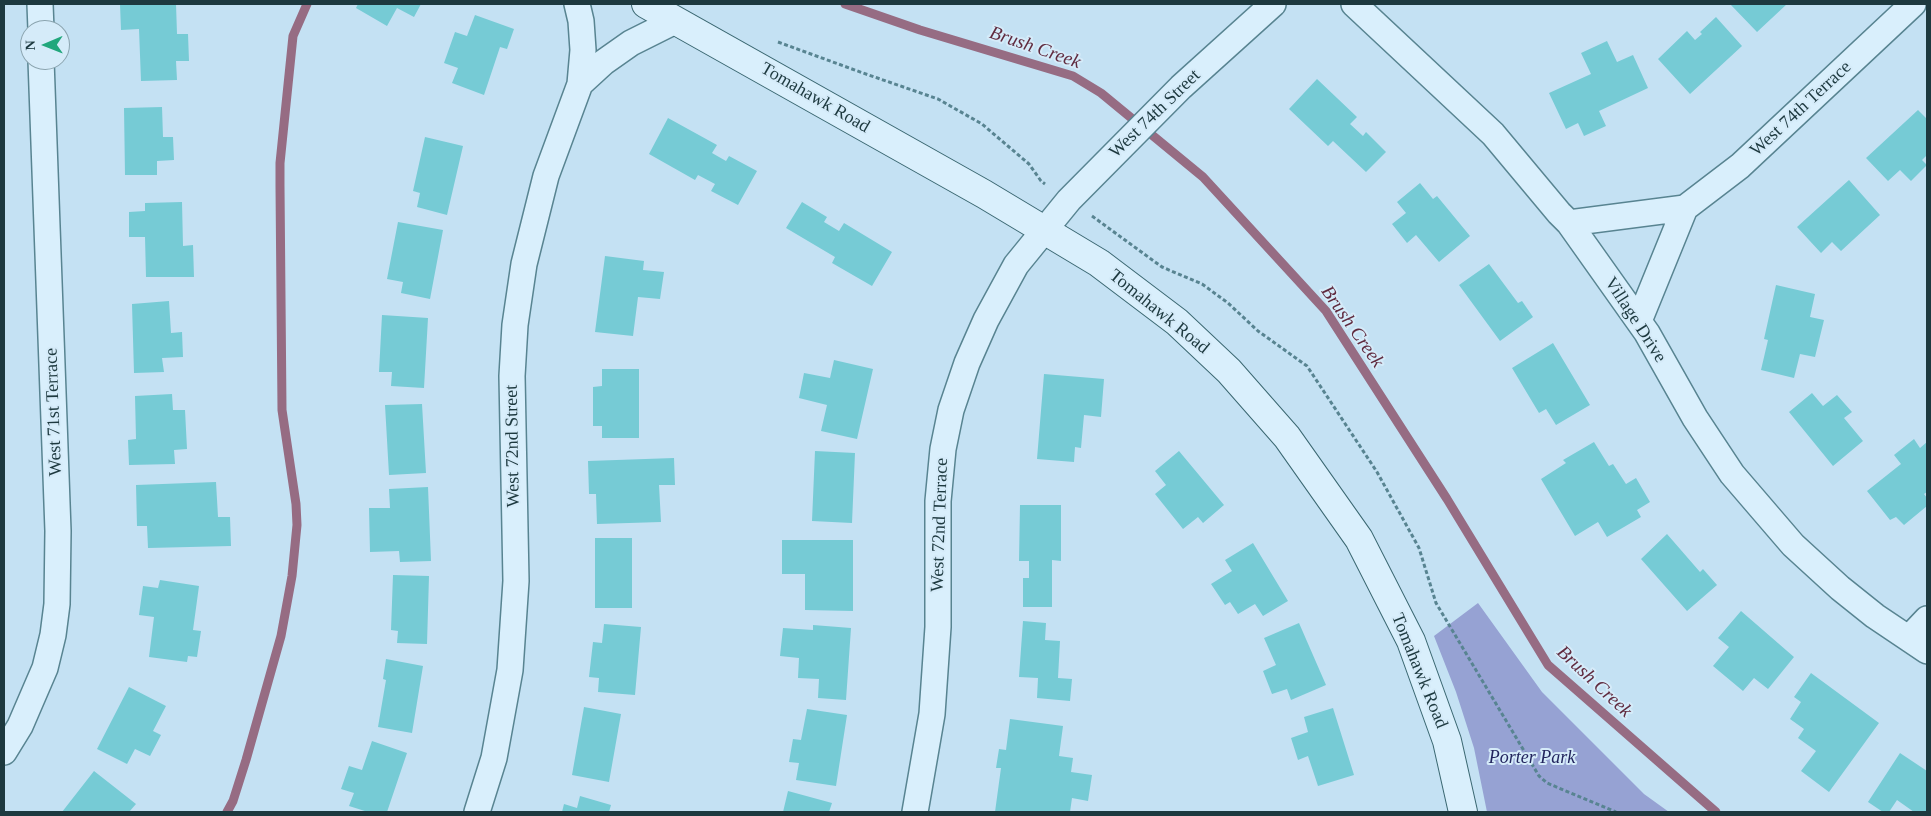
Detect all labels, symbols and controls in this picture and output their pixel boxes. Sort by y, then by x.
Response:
north arrow [20,20,70,70]
water label: Brush Creek [986,22,1084,74]
text: N [23,40,38,50]
street label: West 74th Terrace [1746,57,1856,161]
street label: Tomahawk Road [757,58,873,138]
street label: West 74th Street [1105,65,1205,163]
street label: Tomahawk Road [1105,265,1213,359]
street label: Village Drive [1599,273,1671,367]
water label: Brush Creek [1315,282,1389,372]
street label: West 71st Terrace [41,348,67,476]
street label: West 72nd Street [501,385,525,507]
street label: West 72nd Terrace [927,458,953,592]
street label: Tomahawk Road [1386,610,1452,732]
water label: Brush Creek [1552,641,1636,723]
park label: Porter Park [1489,747,1575,769]

